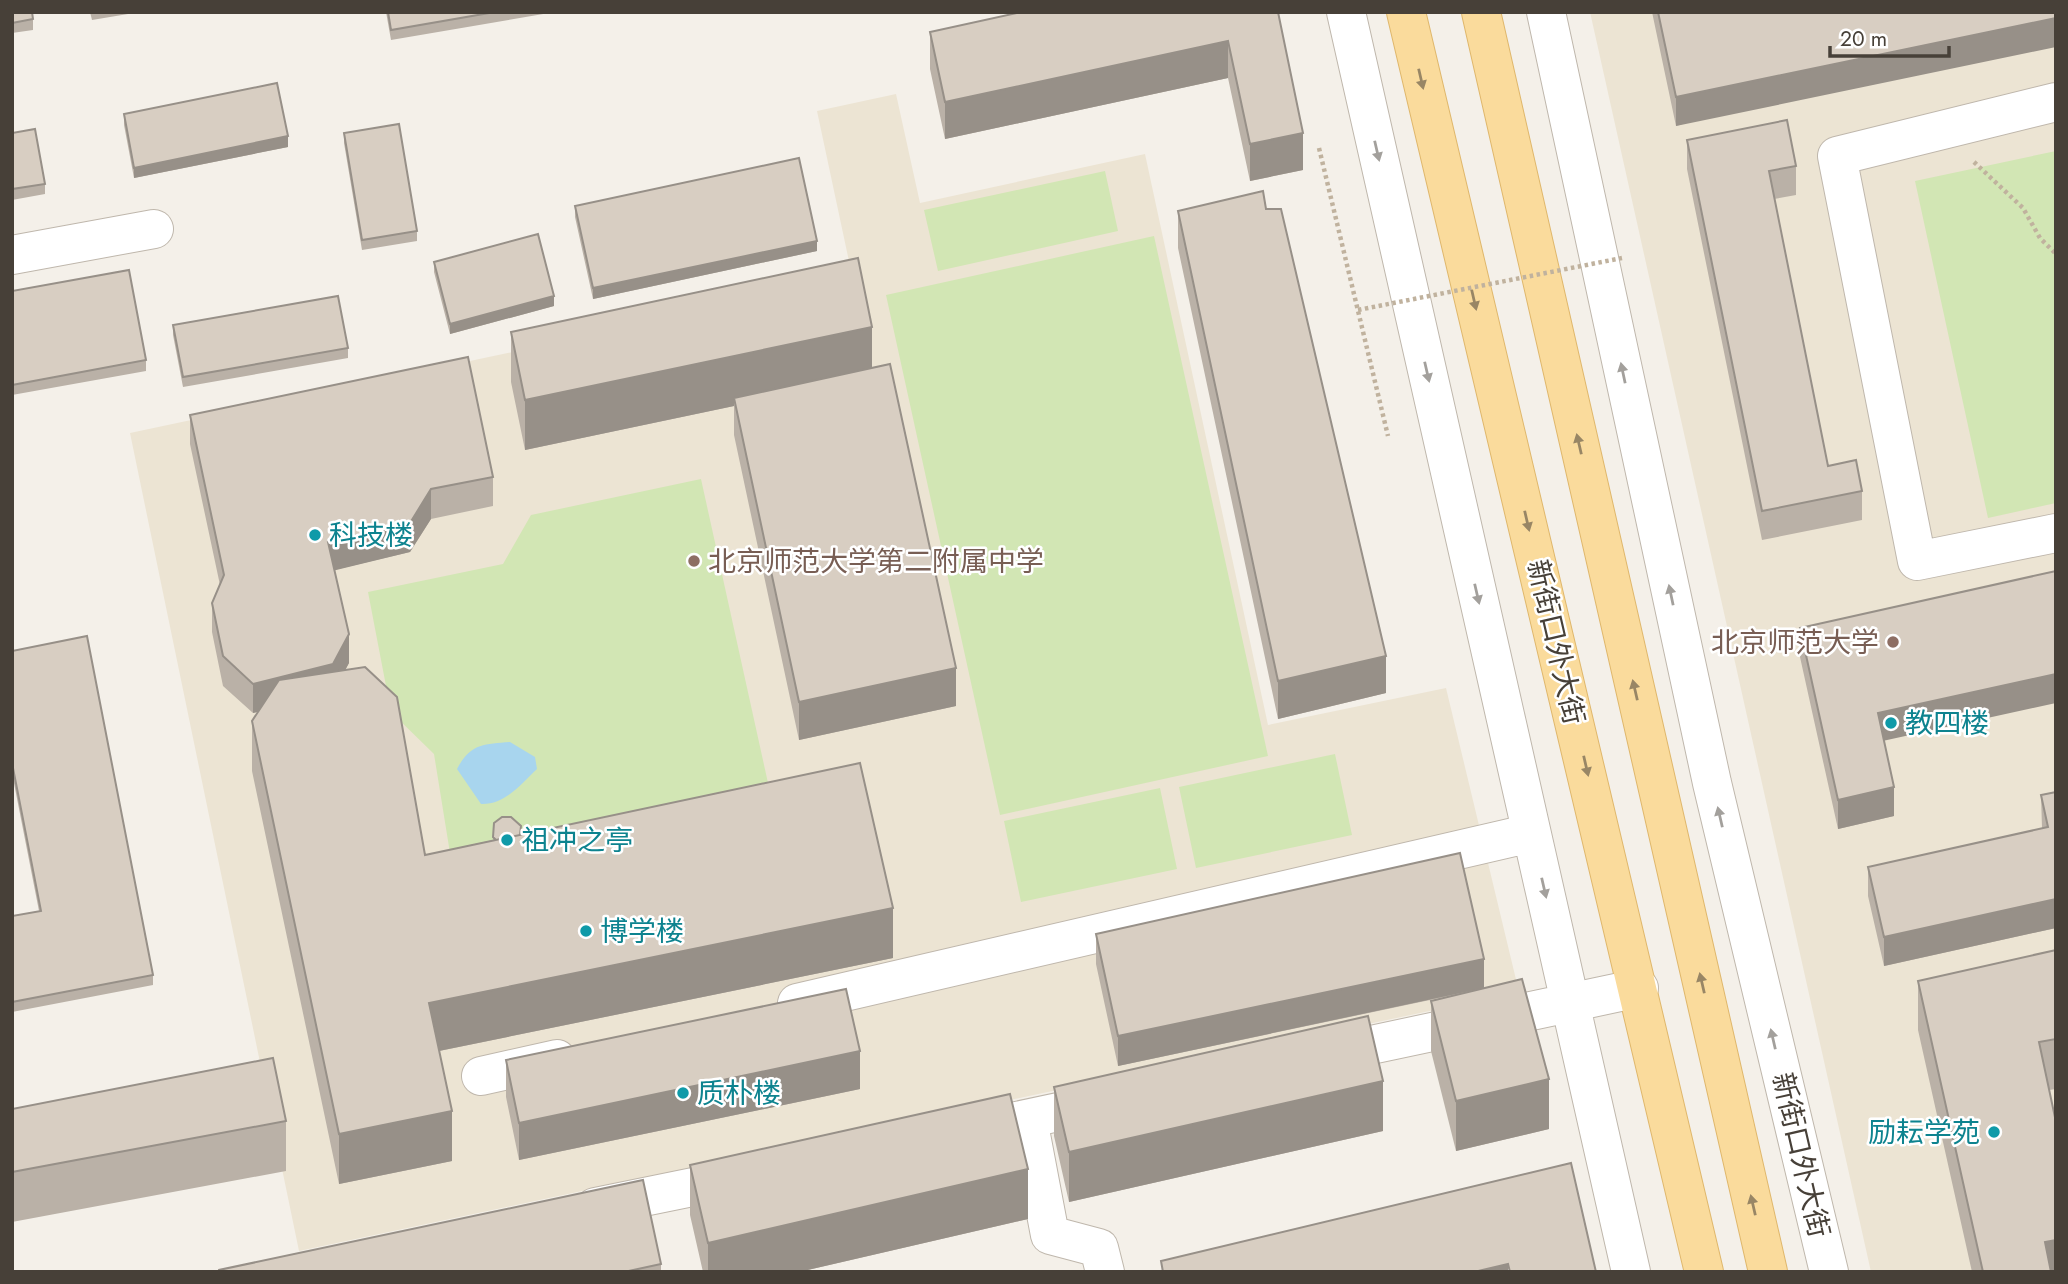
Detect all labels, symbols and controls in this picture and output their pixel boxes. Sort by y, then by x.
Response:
scale bar [1830,14,1949,58]
text: 20 m [1840,24,1887,54]
one-way arrow [1416,68,1427,90]
one-way arrow [1372,140,1383,162]
one-way arrow [1469,289,1480,311]
one-way arrow [1422,361,1433,383]
one-way arrow [1617,362,1628,384]
one-way arrow [1574,433,1585,455]
one-way arrow [1522,510,1533,532]
place label: 科技楼 [329,515,413,556]
marker: 科技楼 [307,527,323,543]
place label: 北京师范大学第二附属中学 [708,541,1044,582]
marker: 北京师范大学第二附属中学 [686,553,702,569]
street label: 新街口外大街 [1517,556,1595,728]
one-way arrow [1472,583,1483,605]
one-way arrow [1665,584,1676,606]
place label: 北京师范大学 [1711,622,1879,663]
marker: 北京师范大学 [1885,634,1901,650]
one-way arrow [1630,679,1641,701]
place label: 教四楼 [1905,703,1989,744]
marker: 教四楼 [1883,715,1899,731]
one-way arrow [1581,755,1592,777]
one-way arrow [1714,806,1725,828]
place label: 祖冲之亭 [521,820,633,861]
marker: 祖冲之亭 [499,832,515,848]
one-way arrow [1538,877,1549,899]
place label: 博学楼 [600,911,684,952]
marker: 博学楼 [578,923,594,939]
one-way arrow [1696,972,1707,994]
one-way arrow [1767,1028,1778,1050]
street label: 新街口外大街 [1762,1069,1840,1241]
place label: 质朴楼 [697,1073,781,1114]
marker: 质朴楼 [675,1085,691,1101]
place label: 励耘学苑 [1868,1112,1980,1153]
marker: 励耘学苑 [1986,1124,2002,1140]
one-way arrow [1747,1194,1758,1216]

